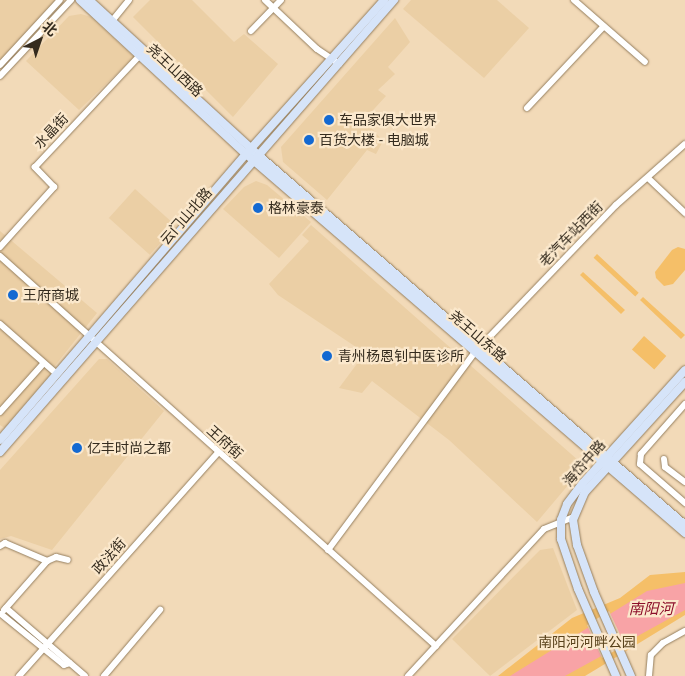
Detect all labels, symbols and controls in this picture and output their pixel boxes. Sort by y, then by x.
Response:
north arrow [15,15,65,65]
text: 北 [39,17,62,40]
street label: 尧王山西路 [144,40,206,100]
street label: 水晶街 [31,110,71,152]
place label: 车品家俱大世界 [339,112,437,128]
marker: 车品家俱大世界 [323,114,335,126]
place label: 百货大楼 - 电脑城 [319,132,429,148]
marker: 百货大楼 - 电脑城 [303,134,315,146]
street label: 云门山北路 [157,184,215,248]
street label: 老汽车站西街 [536,198,606,270]
place label: 格林豪泰 [268,200,324,216]
marker: 格林豪泰 [252,202,264,214]
place label: 王府商城 [23,287,79,303]
marker: 王府商城 [7,289,19,301]
street label: 尧王山东路 [446,307,510,365]
place label: 青州杨恩钊中医诊所 [338,348,464,364]
marker: 青州杨恩钊中医诊所 [320,349,334,363]
street label: 王府街 [204,422,246,462]
street label: 海岱中路 [559,436,609,490]
place label: 亿丰时尚之都 [87,440,171,456]
marker: 亿丰时尚之都 [71,442,83,454]
street label: 政法街 [89,535,129,577]
water label: 南阳河 [629,600,673,618]
park label: 南阳河河畔公园 [538,634,636,650]

